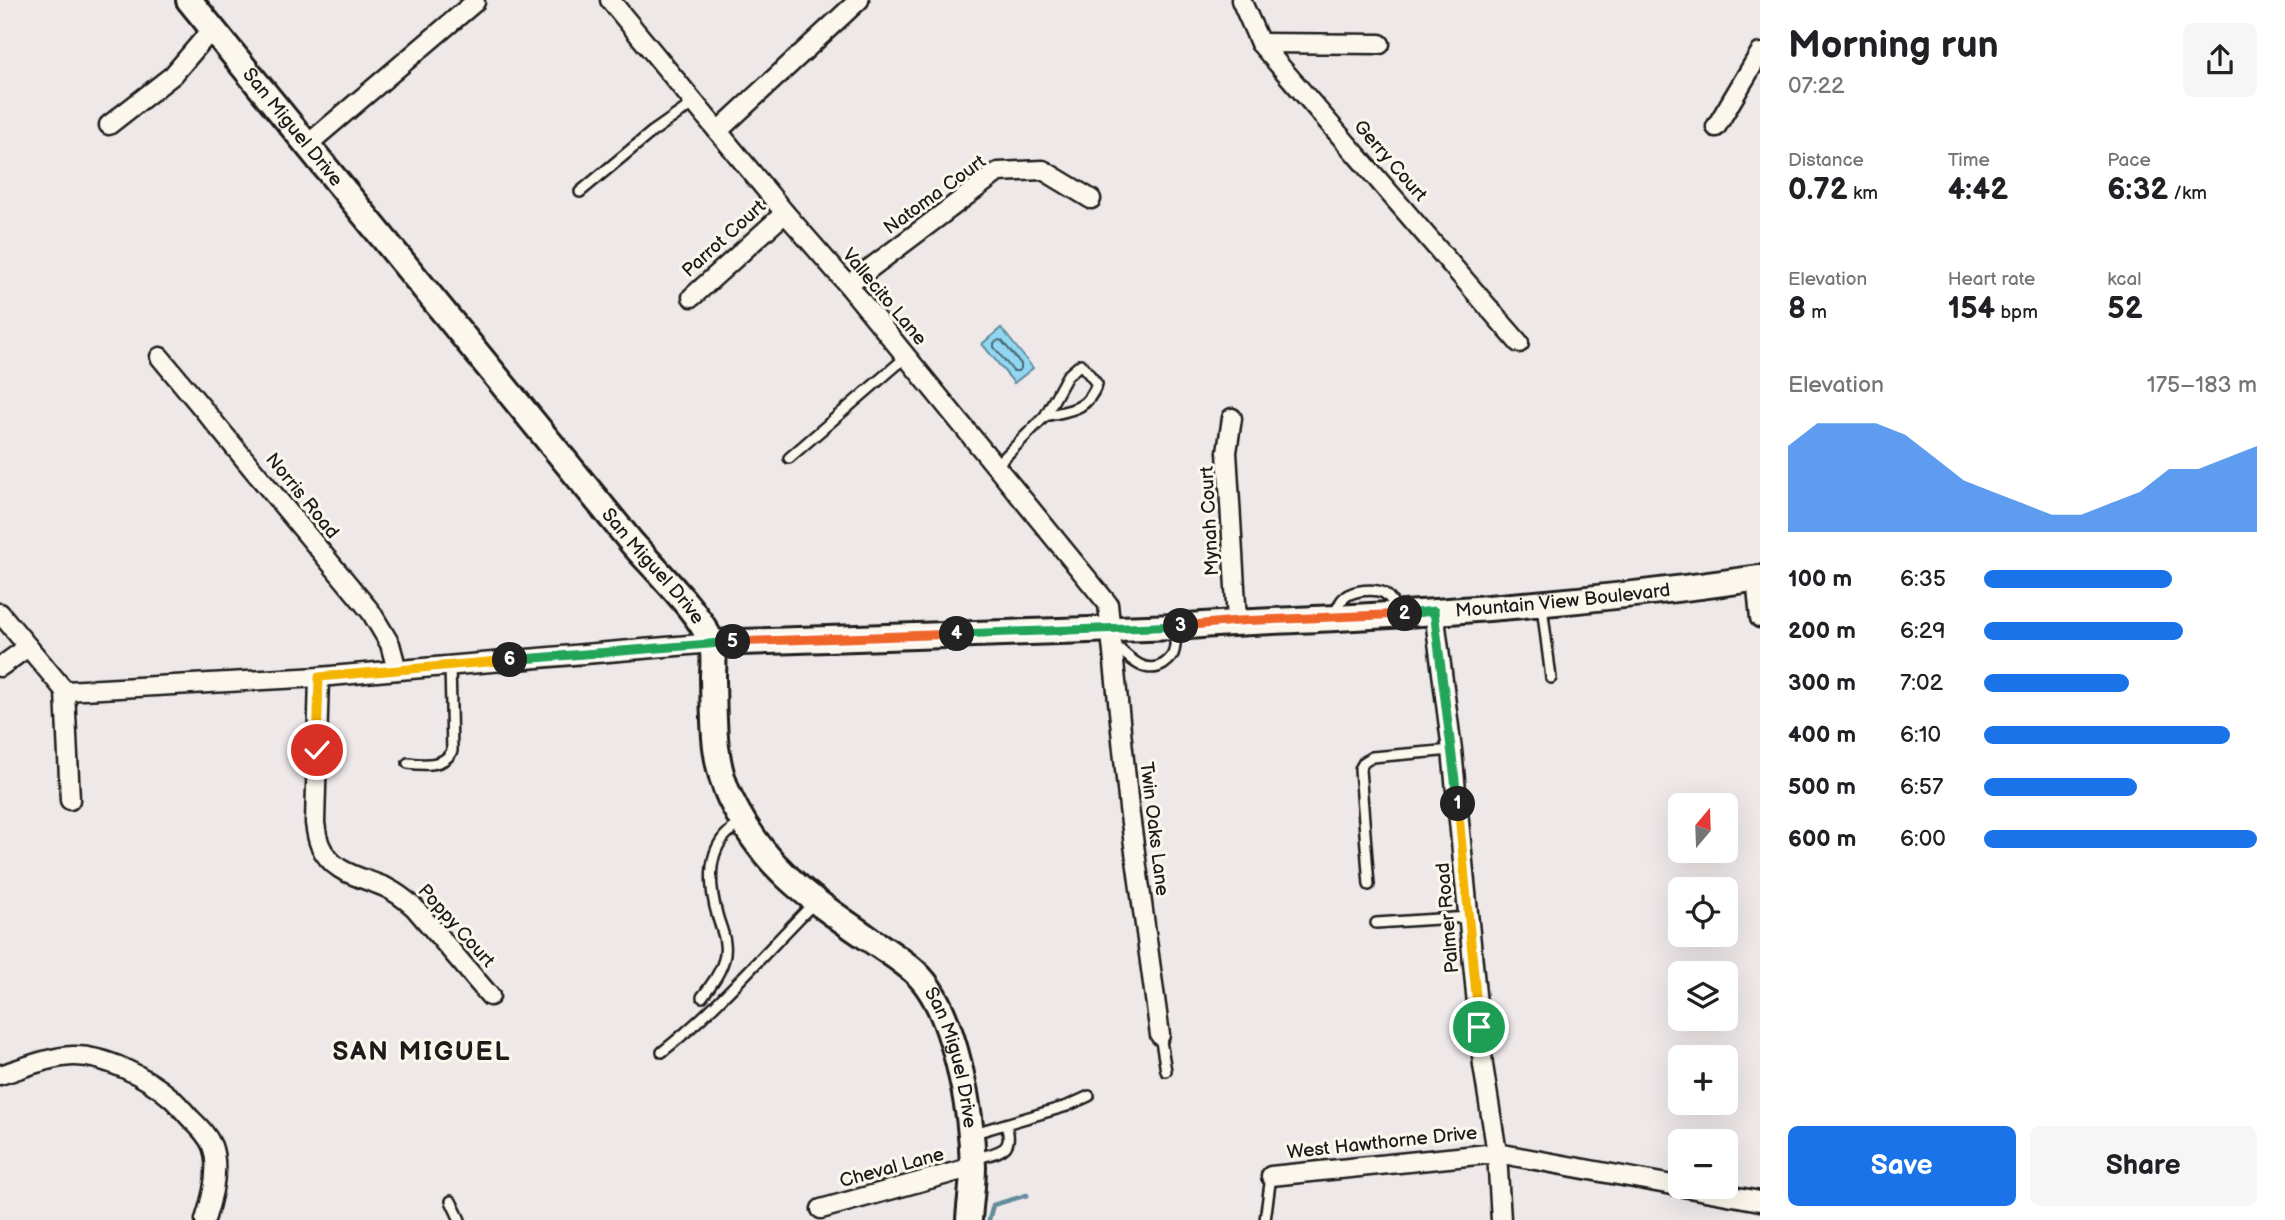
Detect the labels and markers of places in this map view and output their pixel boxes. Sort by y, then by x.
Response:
pin: 2 [1388,596,1422,632]
pin: 3 [1164,608,1198,644]
pin: 4 [940,616,974,652]
pin: 5 [716,624,750,660]
pin: 6 [492,642,528,678]
pin [287,720,347,780]
pin: 1 [1440,786,1476,822]
pin [1449,997,1509,1057]

